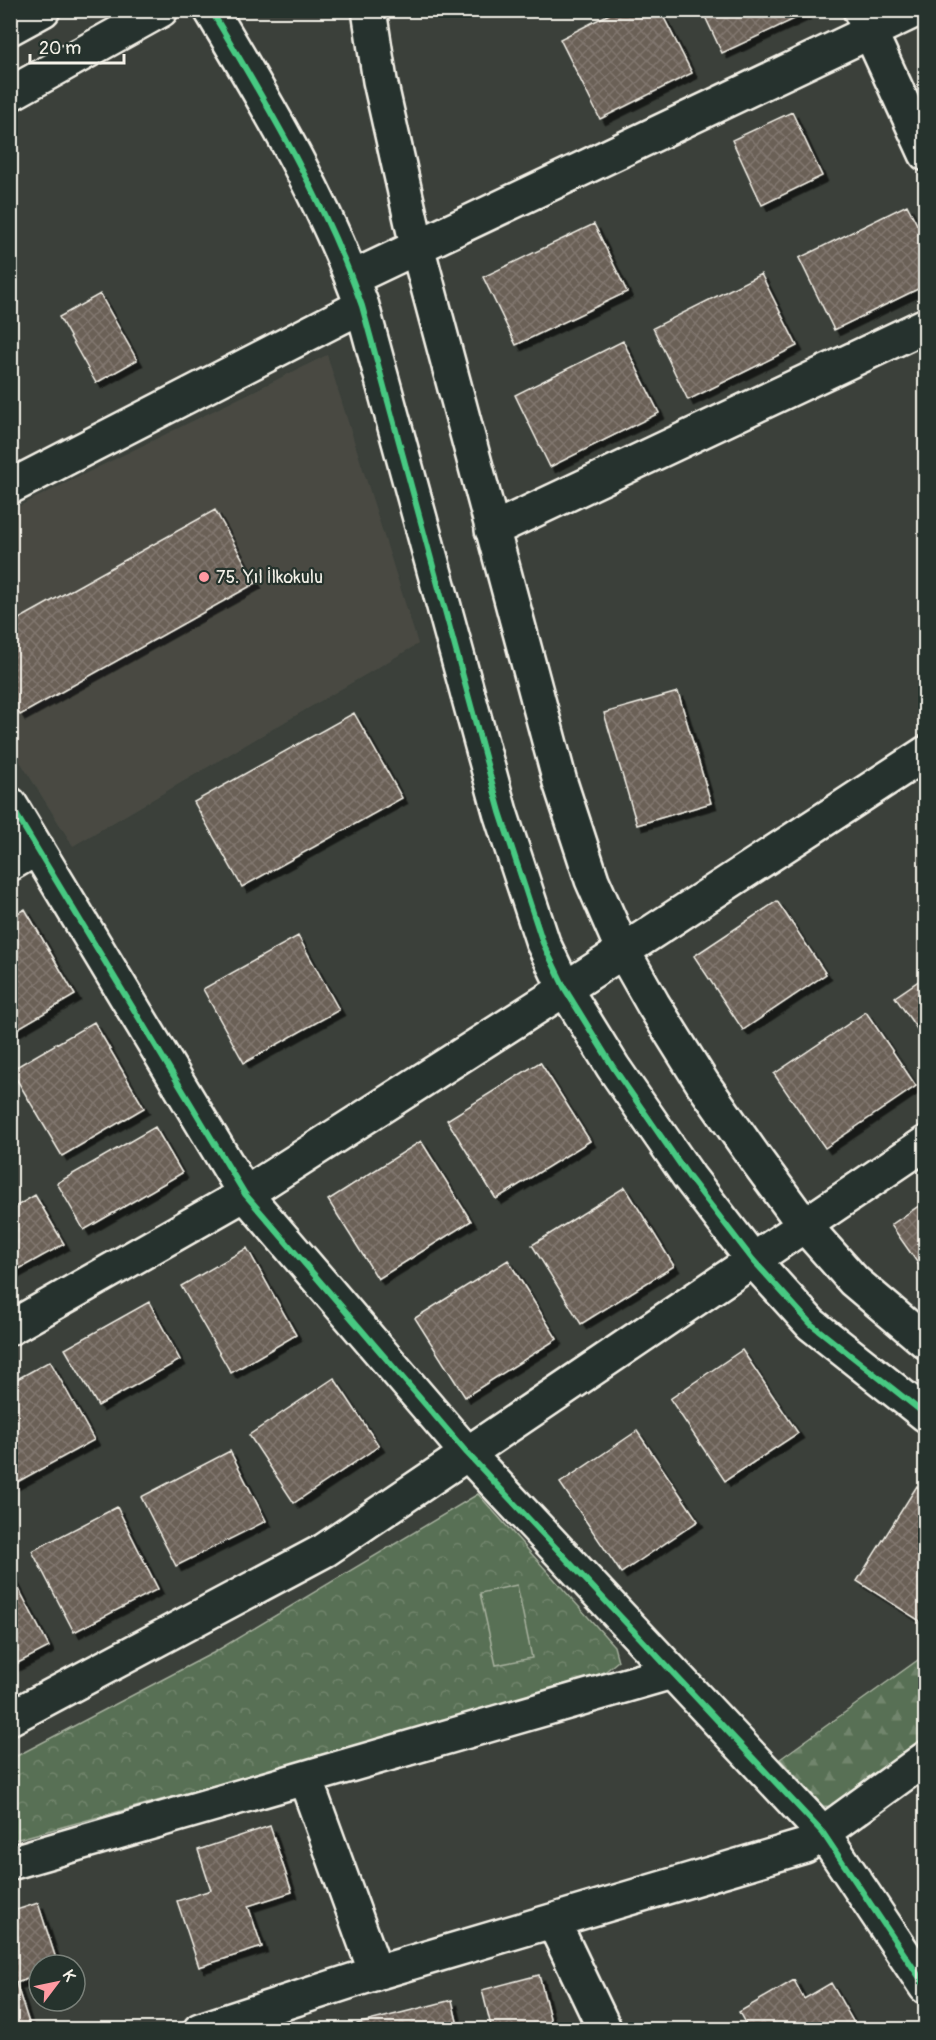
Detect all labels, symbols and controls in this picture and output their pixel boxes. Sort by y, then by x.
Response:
scale bar [30,27,124,65]
text: 20 m [39,37,81,60]
place label: 75. Yıl İlkokulu [216,566,323,589]
marker: 75. Yıl İlkokulu [197,570,211,584]
north arrow [27,1953,87,2013]
text: K [58,1966,80,1985]

